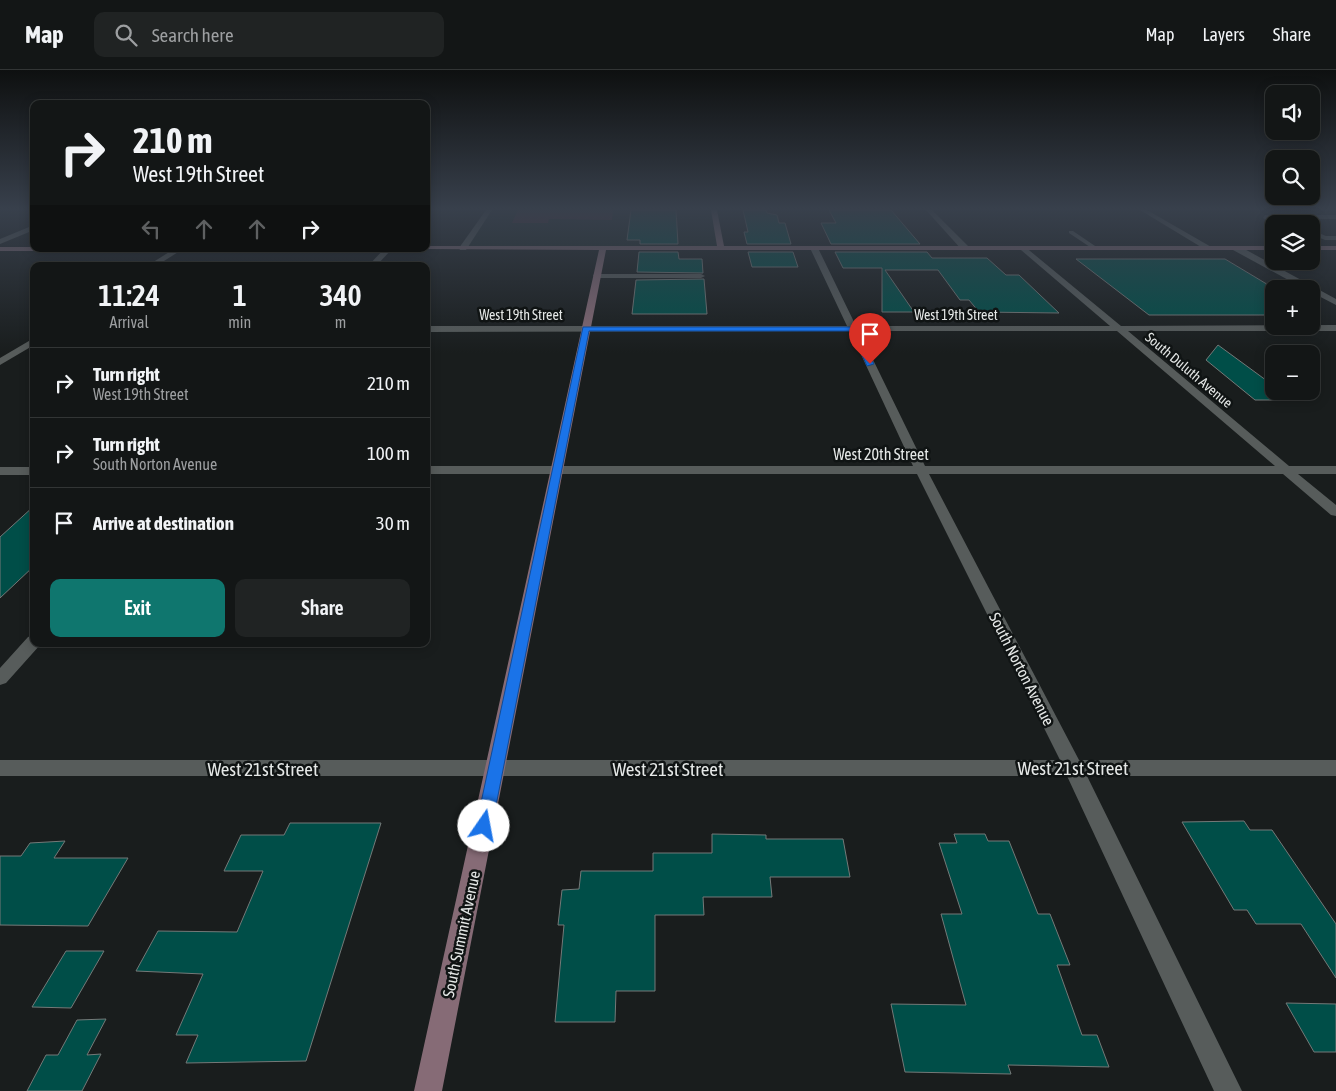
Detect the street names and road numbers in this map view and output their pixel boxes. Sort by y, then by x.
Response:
street label: West 19th Street [479,307,563,323]
street label: West 19th Street [914,307,998,323]
street label: South Duluth Avenue [1142,329,1236,411]
street label: West 20th Street [833,445,929,463]
street label: South Norton Avenue [986,610,1058,728]
street label: West 21st Street [1018,757,1128,779]
street label: West 21st Street [208,758,318,780]
street label: West 21st Street [613,758,723,780]
street label: South Summit Avenue [439,869,483,999]

